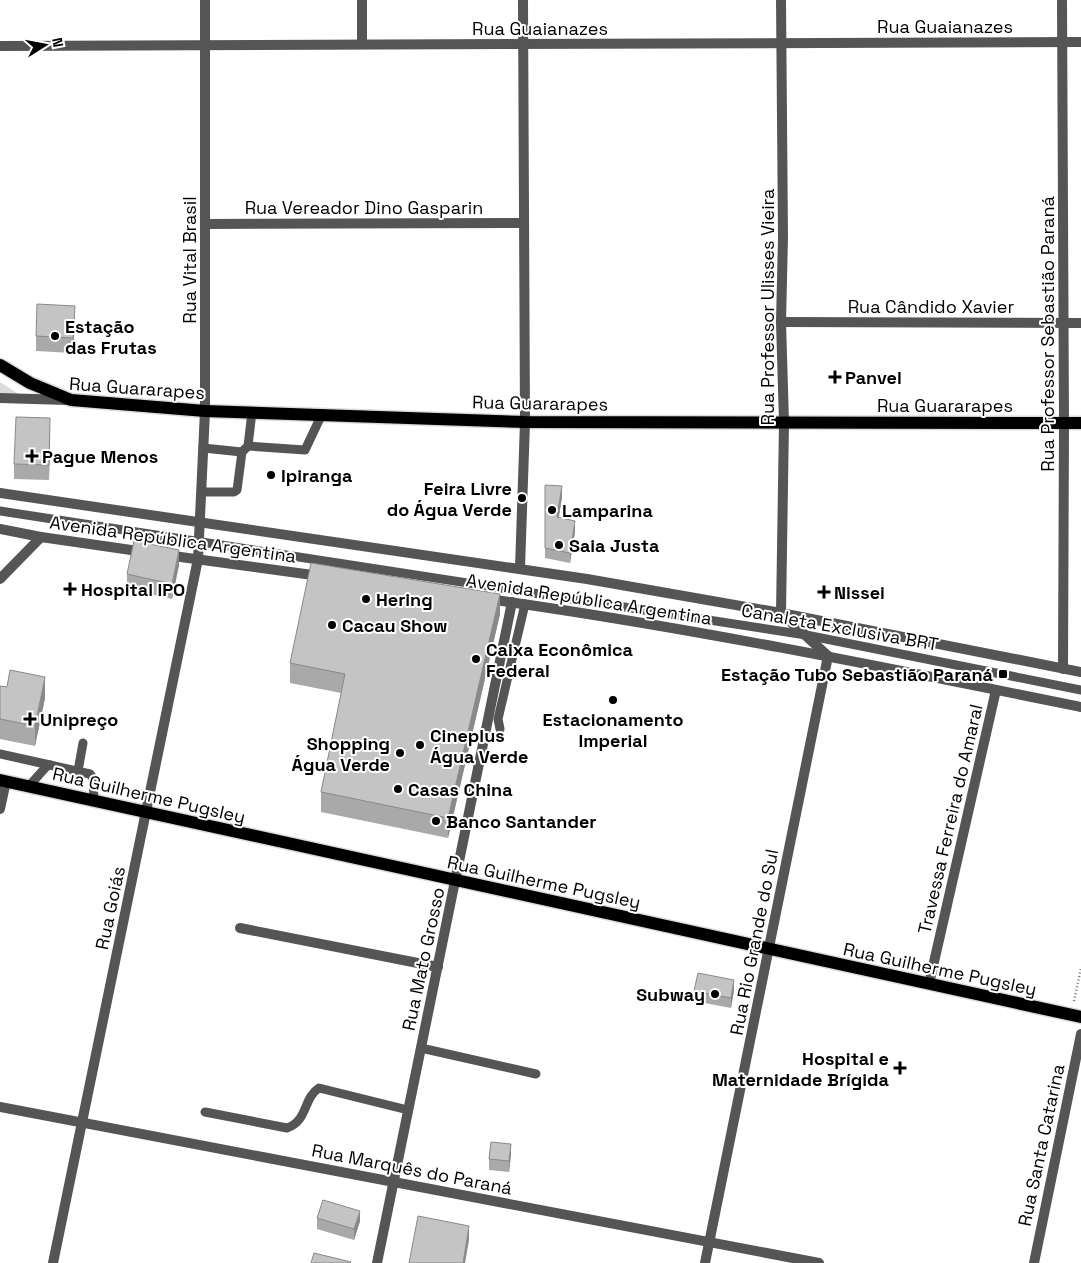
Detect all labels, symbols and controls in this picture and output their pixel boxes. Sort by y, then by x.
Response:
street label: Rua Guaianazes [877,15,1013,38]
street label: Rua Guaianazes [472,17,608,40]
north arrow [20,20,70,70]
text: N [48,36,67,49]
street label: Rua Professor Ulisses Vieira [756,189,779,425]
street label: Rua Vital Brasil [178,196,201,324]
street label: Rua Vereador Dino Gasparin [245,196,483,219]
street label: Rua Professor Sebastião Paraná [1036,196,1059,472]
street label: Rua Cândido Xavier [848,295,1014,318]
place label: Estação das Frutas [65,315,157,359]
marker: Estação das Frutas [49,330,61,342]
place label: Panvel [845,366,902,389]
marker: Panvel [829,371,841,383]
street label: Rua Guararapes [68,372,206,404]
street label: Rua Guararapes [472,390,608,416]
street label: Rua Guararapes [877,394,1013,417]
place label: Pague Menos [42,445,158,468]
marker: Pague Menos [26,450,38,462]
place label: Ipiranga [281,464,353,487]
marker: Ipiranga [265,469,277,481]
place label: Feira Livre do Água Verde [387,477,512,521]
marker: Feira Livre do Água Verde [516,492,528,504]
place label: Lamparina [562,499,653,522]
marker: Lamparina [546,504,558,516]
street label: Avenida República Argentina [48,510,298,568]
place label: Saia Justa [569,534,660,557]
marker: Saia Justa [553,539,565,551]
street label: Avenida República Argentina [465,568,713,630]
place label: Hospital IPO [81,578,185,601]
place label: Nissei [834,581,885,604]
marker: Hospital IPO [63,582,77,596]
marker: Nissei [818,586,830,598]
place label: Hering [376,588,433,611]
marker: Hering [360,593,372,605]
street label: Canaleta Exclusiva BRT [740,598,941,656]
place label: Cacau Show [342,614,447,637]
marker: Cacau Show [326,619,338,631]
place label: Caixa Econômica Federal [486,638,634,682]
marker: Caixa Econômica Federal [470,653,482,665]
place label: Estação Tubo Sebastião Paraná [721,663,994,686]
marker: Estação Tubo Sebastião Paraná [997,668,1009,680]
marker: Estacionamento Imperial [607,694,619,706]
street label: Travessa Ferreira do Amaral [912,702,988,936]
place label: Unipreço [40,708,118,731]
place label: Estacionamento Imperial [543,708,684,752]
marker: Unipreço [24,713,36,725]
place label: Cineplus Água Verde [430,724,528,768]
place label: Shopping Água Verde [292,732,390,776]
marker: Cineplus Água Verde [414,739,426,751]
marker: Shopping Água Verde [394,747,406,759]
street label: Rua Guilherme Pugsley [50,762,248,828]
place label: Casas China [408,778,513,801]
marker: Casas China [392,783,404,795]
place label: Banco Santander [446,810,596,833]
marker: Banco Santander [430,815,442,827]
street label: Rua Rio Grande do Sul [725,847,783,1037]
street label: Rua Guilherme Pugsley [445,850,643,914]
street label: Rua Goiás [90,864,130,952]
street label: Rua Mato Grosso [397,885,449,1033]
street label: Rua Guilherme Pugsley [841,937,1039,1001]
place label: Subway [636,983,705,1006]
marker: Subway [709,988,721,1000]
place label: Hospital e Maternidade Brígida [712,1047,890,1091]
marker: Hospital e Maternidade Brígida [893,1061,907,1075]
street label: Rua Santa Catarina [1013,1062,1069,1228]
street label: Rua Marquês do Paraná [310,1138,514,1200]

